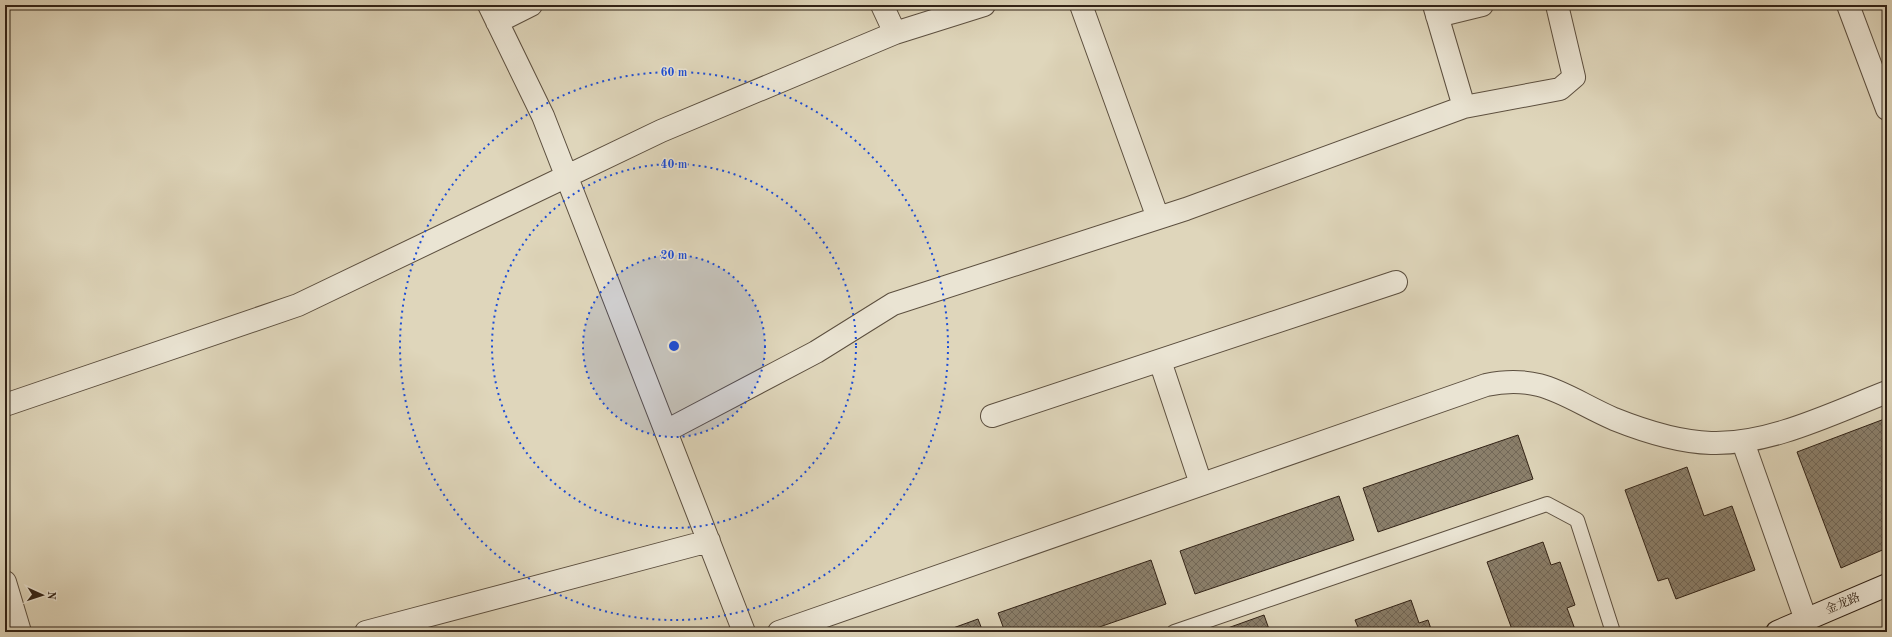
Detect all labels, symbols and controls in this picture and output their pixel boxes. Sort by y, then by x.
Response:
text: 60 m [661,67,688,79]
text: 40 m [661,159,688,171]
text: 20 m [661,250,688,262]
centre of rings [667,339,681,353]
north arrow [22,575,62,615]
street label: 金龙路 [1823,590,1862,617]
text: N [45,591,56,601]

